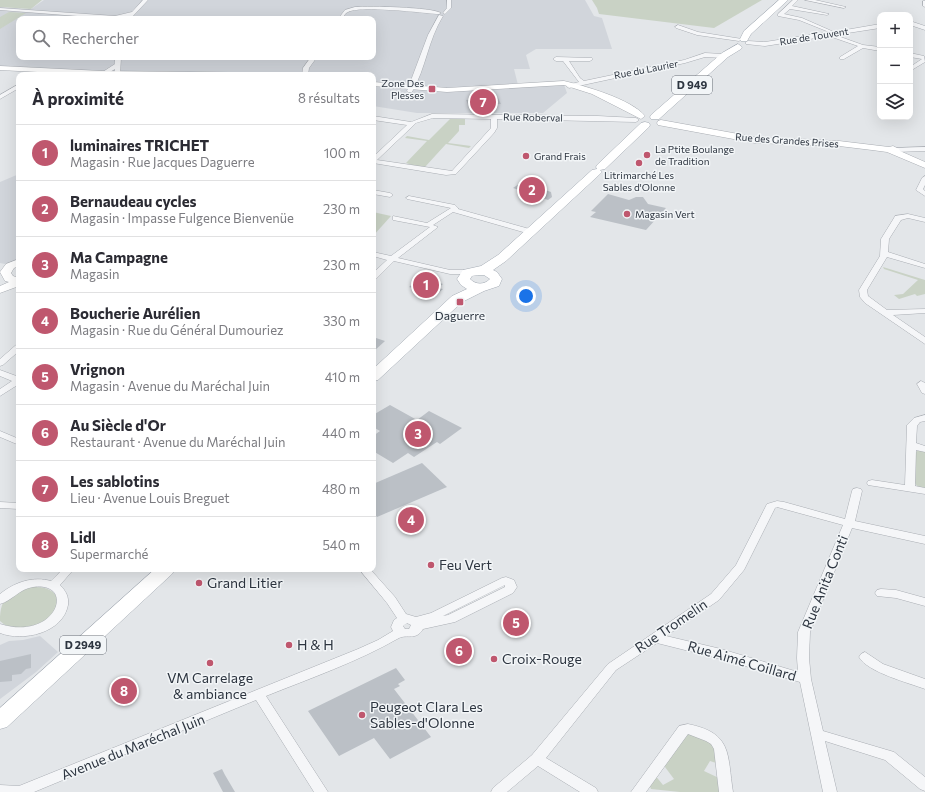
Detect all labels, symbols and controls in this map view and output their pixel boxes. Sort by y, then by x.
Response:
map controls [877,12,913,120]
button: + [877,12,913,48]
search box [16,16,376,60]
street label: Rue de Touvent [779,25,849,47]
icon: search [30,27,52,49]
text: Rechercher [62,29,139,47]
button: − [877,48,913,84]
street label: Rue du Laurier [613,57,679,81]
road number: D 949 [672,76,712,94]
place label: Zone Des Plesses [381,77,424,101]
marker: Zone Des Plesses [427,84,437,94]
button: layers [877,84,913,120]
pin: 7 [470,87,496,117]
text: À proximité [32,88,124,109]
text: 8 résultats [298,90,360,106]
street label: Rue Roberval [503,110,563,124]
street label: Rue des Grandes Prises [735,130,840,150]
text: luminaires TRICHET [70,136,209,154]
place label: La Ptite Boulange de Tradition [655,143,734,167]
text: 1 [42,145,48,161]
text: 100 m [324,145,360,161]
place label: Grand Frais [534,150,586,162]
marker: La Ptite Boulange de Tradition [642,150,652,160]
marker: Grand Frais [521,151,531,161]
text: Magasin · Rue Jacques Daguerre [70,154,255,170]
marker: Litrimarché Les Sables d'Olonne [634,158,644,168]
place label: Litrimarché Les Sables d'Olonne [603,169,675,193]
pin: 2 [519,175,545,205]
text: Bernaudeau cycles [70,192,197,210]
text: 2 [41,201,49,217]
text: 230 m [323,201,360,217]
place label: Magasin Vert [635,208,695,220]
marker: Magasin Vert [622,209,632,219]
text: Magasin · Impasse Fulgence Bienvenüe [70,210,294,226]
text: Ma Campagne [70,248,168,266]
text: 3 [41,257,49,273]
text: 230 m [323,257,360,273]
text: Magasin [70,266,120,282]
pin: 1 [413,270,439,300]
your location [516,286,536,306]
marker: Daguerre [455,297,465,307]
text: Boucherie Aurélien [70,304,200,322]
place label: Daguerre [435,308,485,322]
text: 4 [41,313,49,329]
text: 330 m [323,313,360,329]
text: Magasin · Rue du Général Dumouriez [70,322,284,338]
text: Vrignon [70,360,125,378]
text: 5 [41,369,49,385]
text: 410 m [325,369,360,385]
text: Magasin · Avenue du Maréchal Juin [70,378,270,394]
text: Au Siècle d'Or [70,416,166,434]
pin: 3 [405,419,431,449]
text: 6 [41,425,49,441]
text: 440 m [322,425,360,441]
text: Restaurant · Avenue du Maréchal Juin [70,434,285,450]
text: Les sablotins [70,472,159,490]
text: 7 [41,481,49,497]
text: 480 m [322,481,360,497]
text: Lieu · Avenue Louis Breguet [70,490,230,506]
pin: 4 [398,505,424,535]
text: Lidl [70,528,96,546]
street label: Rue Anita Conti [798,532,851,631]
text: 8 [41,537,49,553]
text: 540 m [322,537,360,553]
text: Supermarché [70,546,148,562]
place label: Feu Vert [439,556,492,573]
marker: Feu Vert [426,560,436,570]
place label: Grand Litier [207,574,283,591]
marker: Grand Litier [194,578,204,588]
street label: Rue Tromelin [631,595,710,656]
pin: 5 [503,608,529,638]
road number: D 2949 [60,636,106,654]
place label: H & H [297,636,334,653]
pin: 6 [446,636,472,666]
street label: Rue Aimé Coillard [686,637,798,684]
marker: H & H [284,640,294,650]
place label: Croix-Rouge [502,650,582,667]
marker: Croix-Rouge [489,654,499,664]
marker: VM Carrelage & ambiance [205,658,215,668]
place label: VM Carrelage & ambiance [167,669,253,702]
pin: 8 [111,676,137,706]
place label: Peugeot Clara Les Sables-d'Olonne [370,698,483,731]
street label: Avenue du Maréchal Juin [59,710,207,783]
marker: Peugeot Clara Les Sables-d'Olonne [357,710,367,720]

